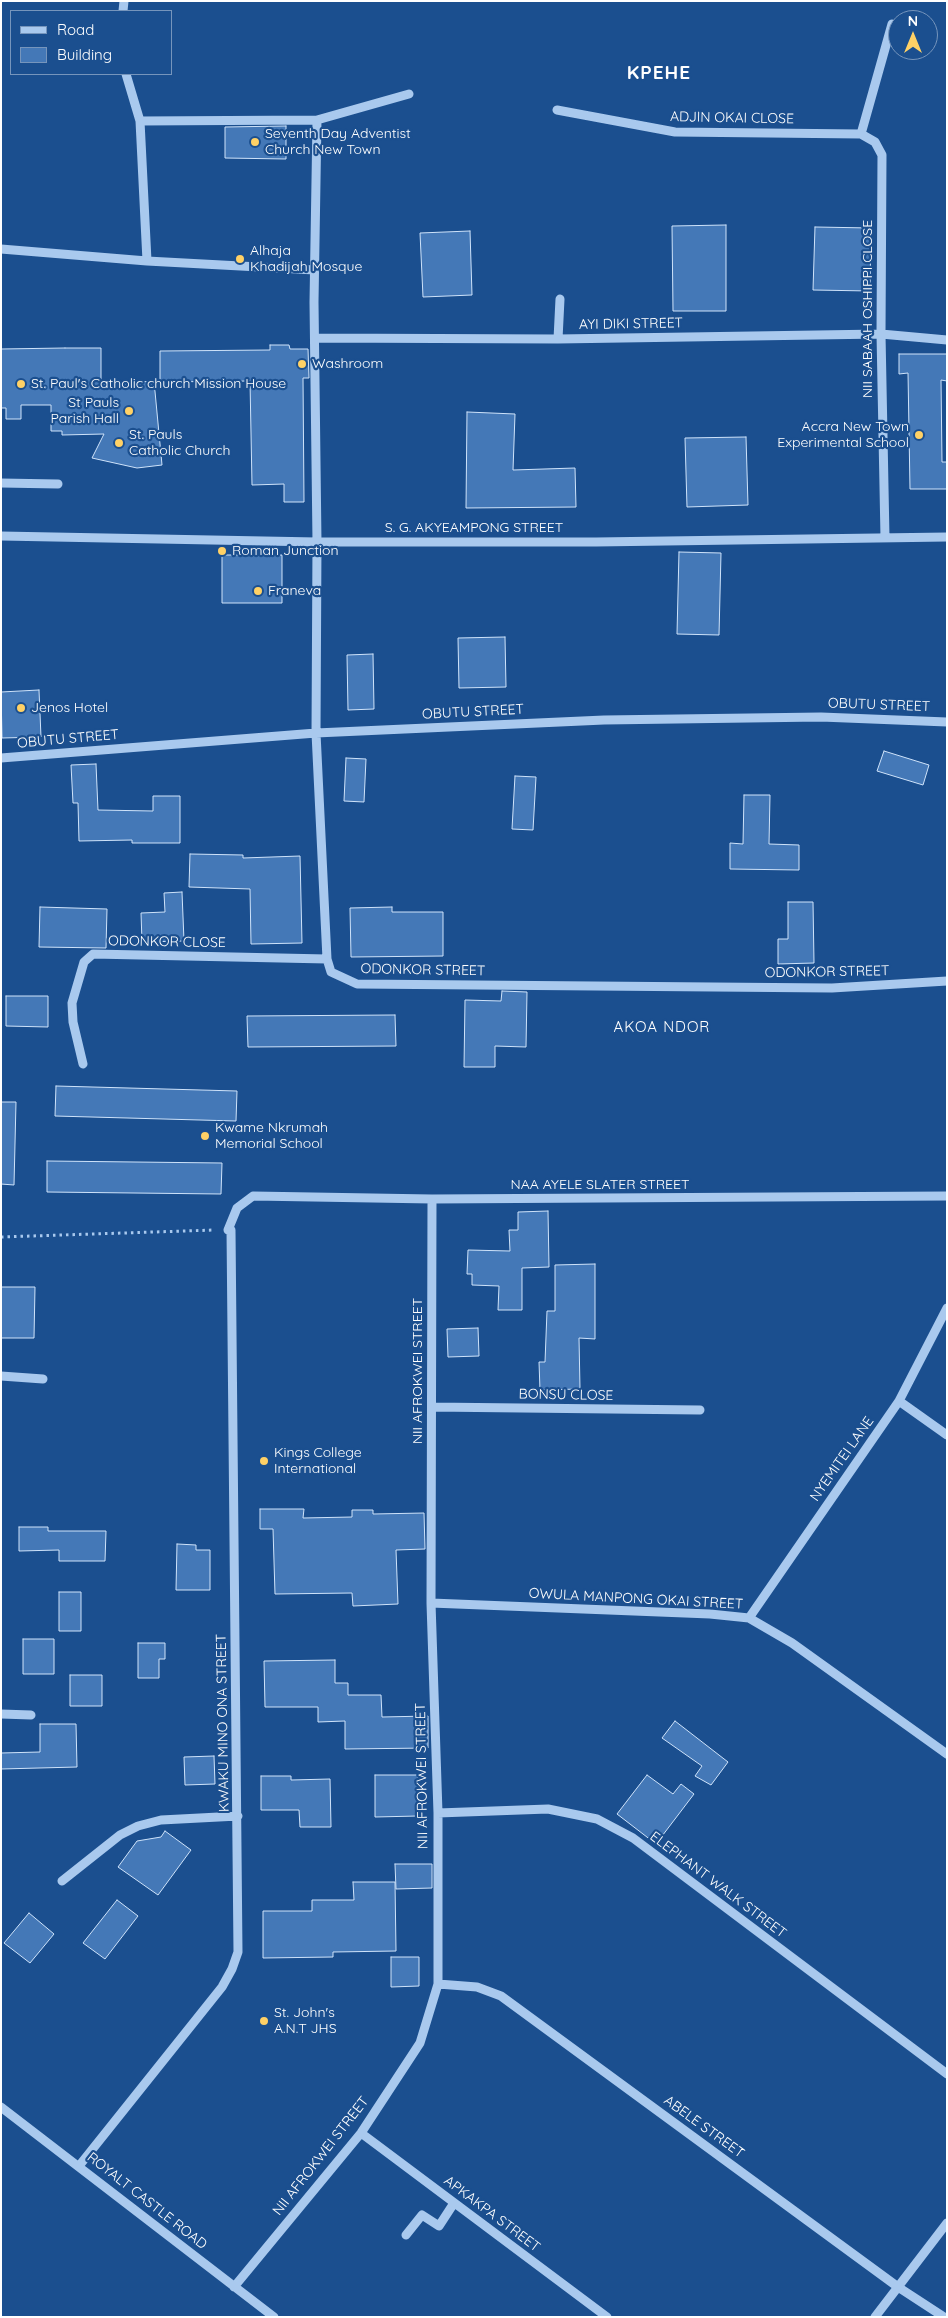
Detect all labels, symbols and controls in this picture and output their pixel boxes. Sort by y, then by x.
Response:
legend [10,10,172,75]
north arrow [888,10,938,60]
text: N [908,12,918,30]
text: Road [57,20,94,39]
text: Building [57,45,112,64]
district label: KPEHE [626,62,692,84]
street label: ADJIN OKAI CLOSE [670,109,794,127]
place label: Seventh Day Adventist Church New Town [265,126,411,158]
marker: Seventh Day Adventist Church New Town [249,136,261,148]
street label: NII SABAAH OSHIPPI CLOSE [860,220,876,398]
place label: Alhaja Khadijah Mosque [250,243,362,276]
marker: Alhaja Khadijah Mosque [234,253,246,265]
street label: AYI DIKI STREET [579,315,683,333]
place label: Washroom [312,356,383,372]
marker: Washroom [296,358,308,370]
place label: St. Paul's Catholic church Mission House [31,376,286,392]
marker: St. Paul's Catholic church Mission House [15,378,27,390]
place label: St Pauls Parish Hall [51,395,119,428]
marker: St Pauls Parish Hall [123,405,135,417]
place label: Accra New Town Experimental School [777,419,909,452]
place label: St. Pauls Catholic Church [129,427,230,460]
marker: Accra New Town Experimental School [913,429,925,441]
marker: St. Pauls Catholic Church [113,437,125,449]
street label: S. G. AKYEAMPONG STREET [385,520,563,536]
place label: Roman Junction [232,543,339,559]
marker: Roman Junction [216,545,228,557]
place label: Franeva [268,583,321,599]
marker: Franeva [252,585,264,597]
street label: OBUTU STREET [828,695,930,715]
place label: Jenos Hotel [31,700,108,716]
street label: OBUTU STREET [422,701,524,723]
marker: Jenos Hotel [15,702,27,714]
street label: OBUTU STREET [16,726,120,752]
street label: ODONKOR CLOSE [108,933,226,951]
street label: ODONKOR STREET [360,961,486,979]
street label: ODONKOR STREET [764,963,890,981]
district label: AKOA NDOR [612,1018,712,1036]
place label: Kwame Nkrumah Memorial School [215,1120,328,1152]
marker: Kwame Nkrumah Memorial School [199,1130,211,1142]
street label: NAA AYELE SLATER STREET [511,1177,689,1193]
street label: NII AFROKWEI STREET [410,1298,426,1444]
street label: BONSU CLOSE [519,1386,613,1404]
street label: NYEMITEI LANE [807,1413,877,1505]
place label: Kings College International [274,1445,362,1478]
marker: Kings College International [258,1455,270,1467]
street label: OWULA MANPONG OKAI STREET [528,1585,744,1613]
street label: KWAKU MINO ONA STREET [213,1634,233,1812]
street label: NII AFROKWEI STREET [412,1703,432,1849]
street label: ELEPHANT WALK STREET [647,1828,789,1942]
place label: St. John's A.N.T JHS [274,2005,337,2038]
marker: St. John's A.N.T JHS [258,2015,270,2027]
street label: ABELE STREET [660,2092,748,2162]
street label: NII AFROKWEI STREET [269,2093,373,2219]
street label: ROYALT CASTLE ROAD [84,2149,210,2253]
street label: APKAKPA STREET [441,2172,543,2256]

